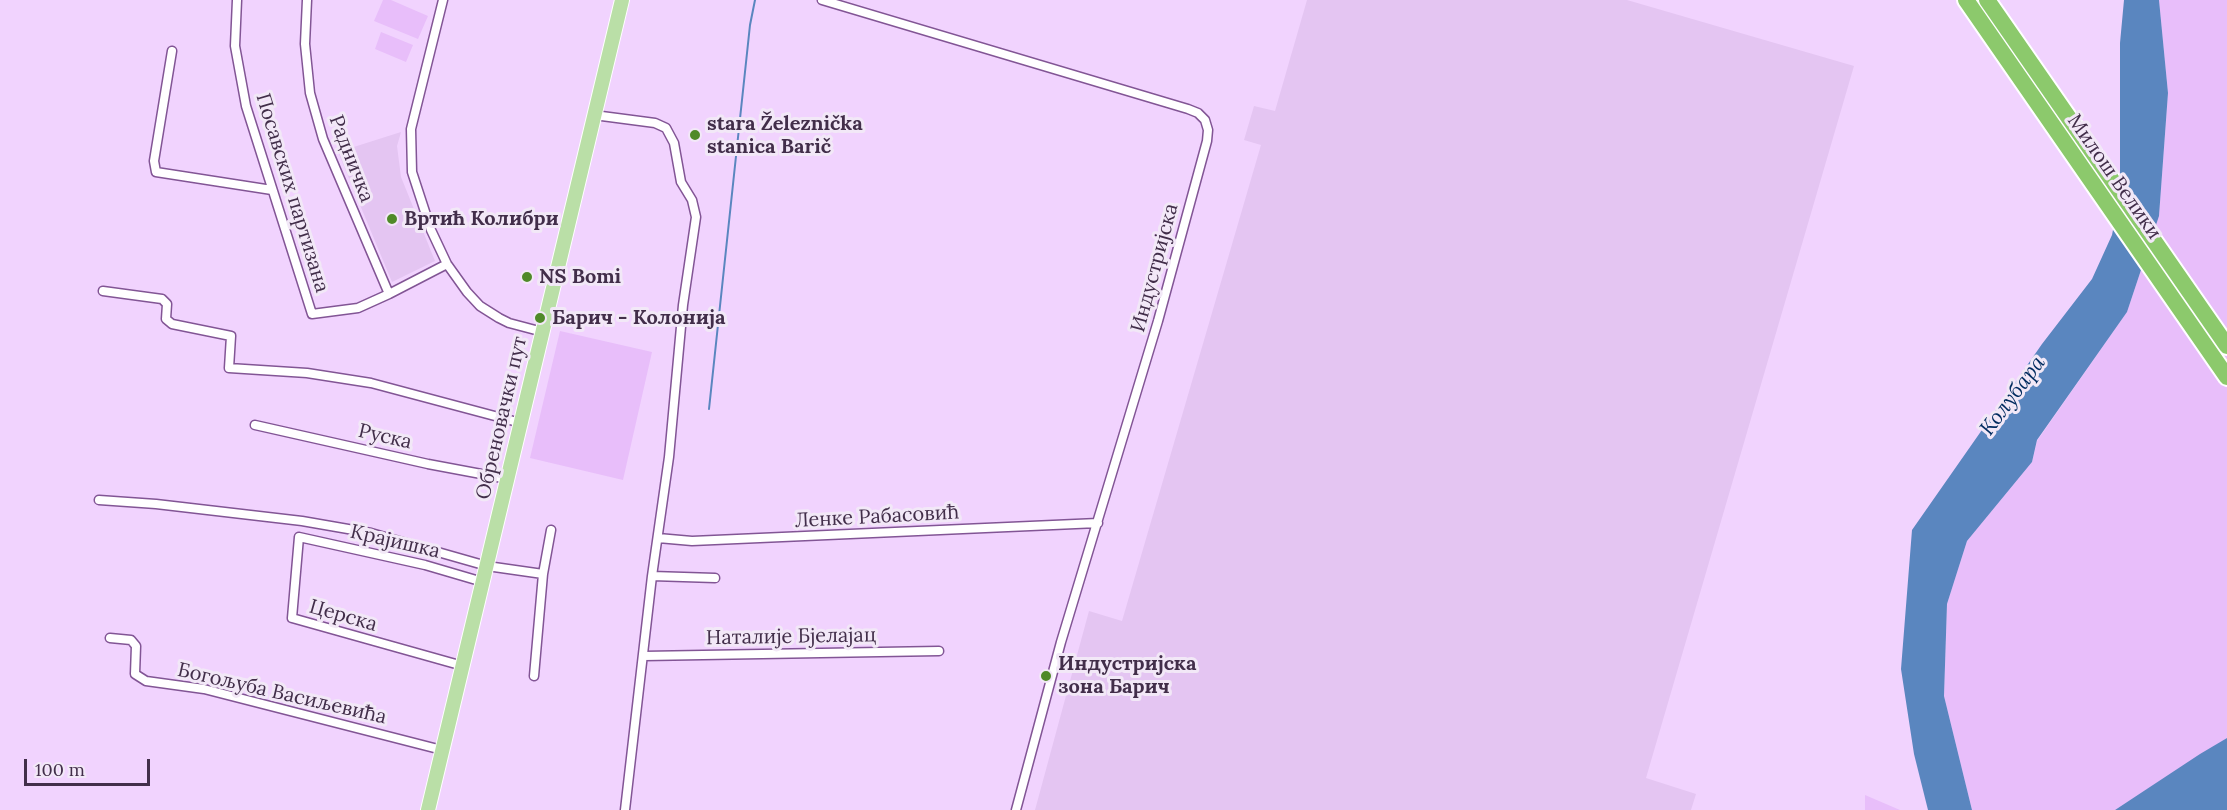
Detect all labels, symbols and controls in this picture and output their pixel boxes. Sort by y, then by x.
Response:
street label: Посавских партизана [250,91,334,295]
street label: Милош Велики [2062,110,2166,244]
street label: Радничка [323,112,379,206]
place label: stara Železnička stanica Barič [707,112,863,159]
marker: stara Železnička stanica Barič [688,128,702,142]
street label: Индустријска [1126,201,1184,335]
place label: Вртић Колибри [404,207,559,231]
marker: Вртић Колибри [385,212,399,226]
place label: NS Bomi [539,265,621,289]
marker: NS Bomi [520,270,534,284]
place label: Барич - Колонија [552,306,726,330]
marker: Барич - Колонија [533,311,547,325]
street label: Обреновачки пут [472,334,532,502]
water label: Колубара [1975,351,2051,441]
street label: Руска [356,419,414,455]
street label: Ленке Рабасовић [794,501,960,533]
street label: Крајишка [348,520,442,564]
street label: Церска [306,595,380,637]
street label: Наталије Бјелајац [706,624,876,650]
place label: Индустријска зона Барич [1058,652,1196,699]
street label: Богољуба Васиљевића [175,658,389,730]
marker: Индустријска зона Барич [1039,669,1053,683]
scale bar [27,747,153,785]
text: 100 m [35,758,85,781]

